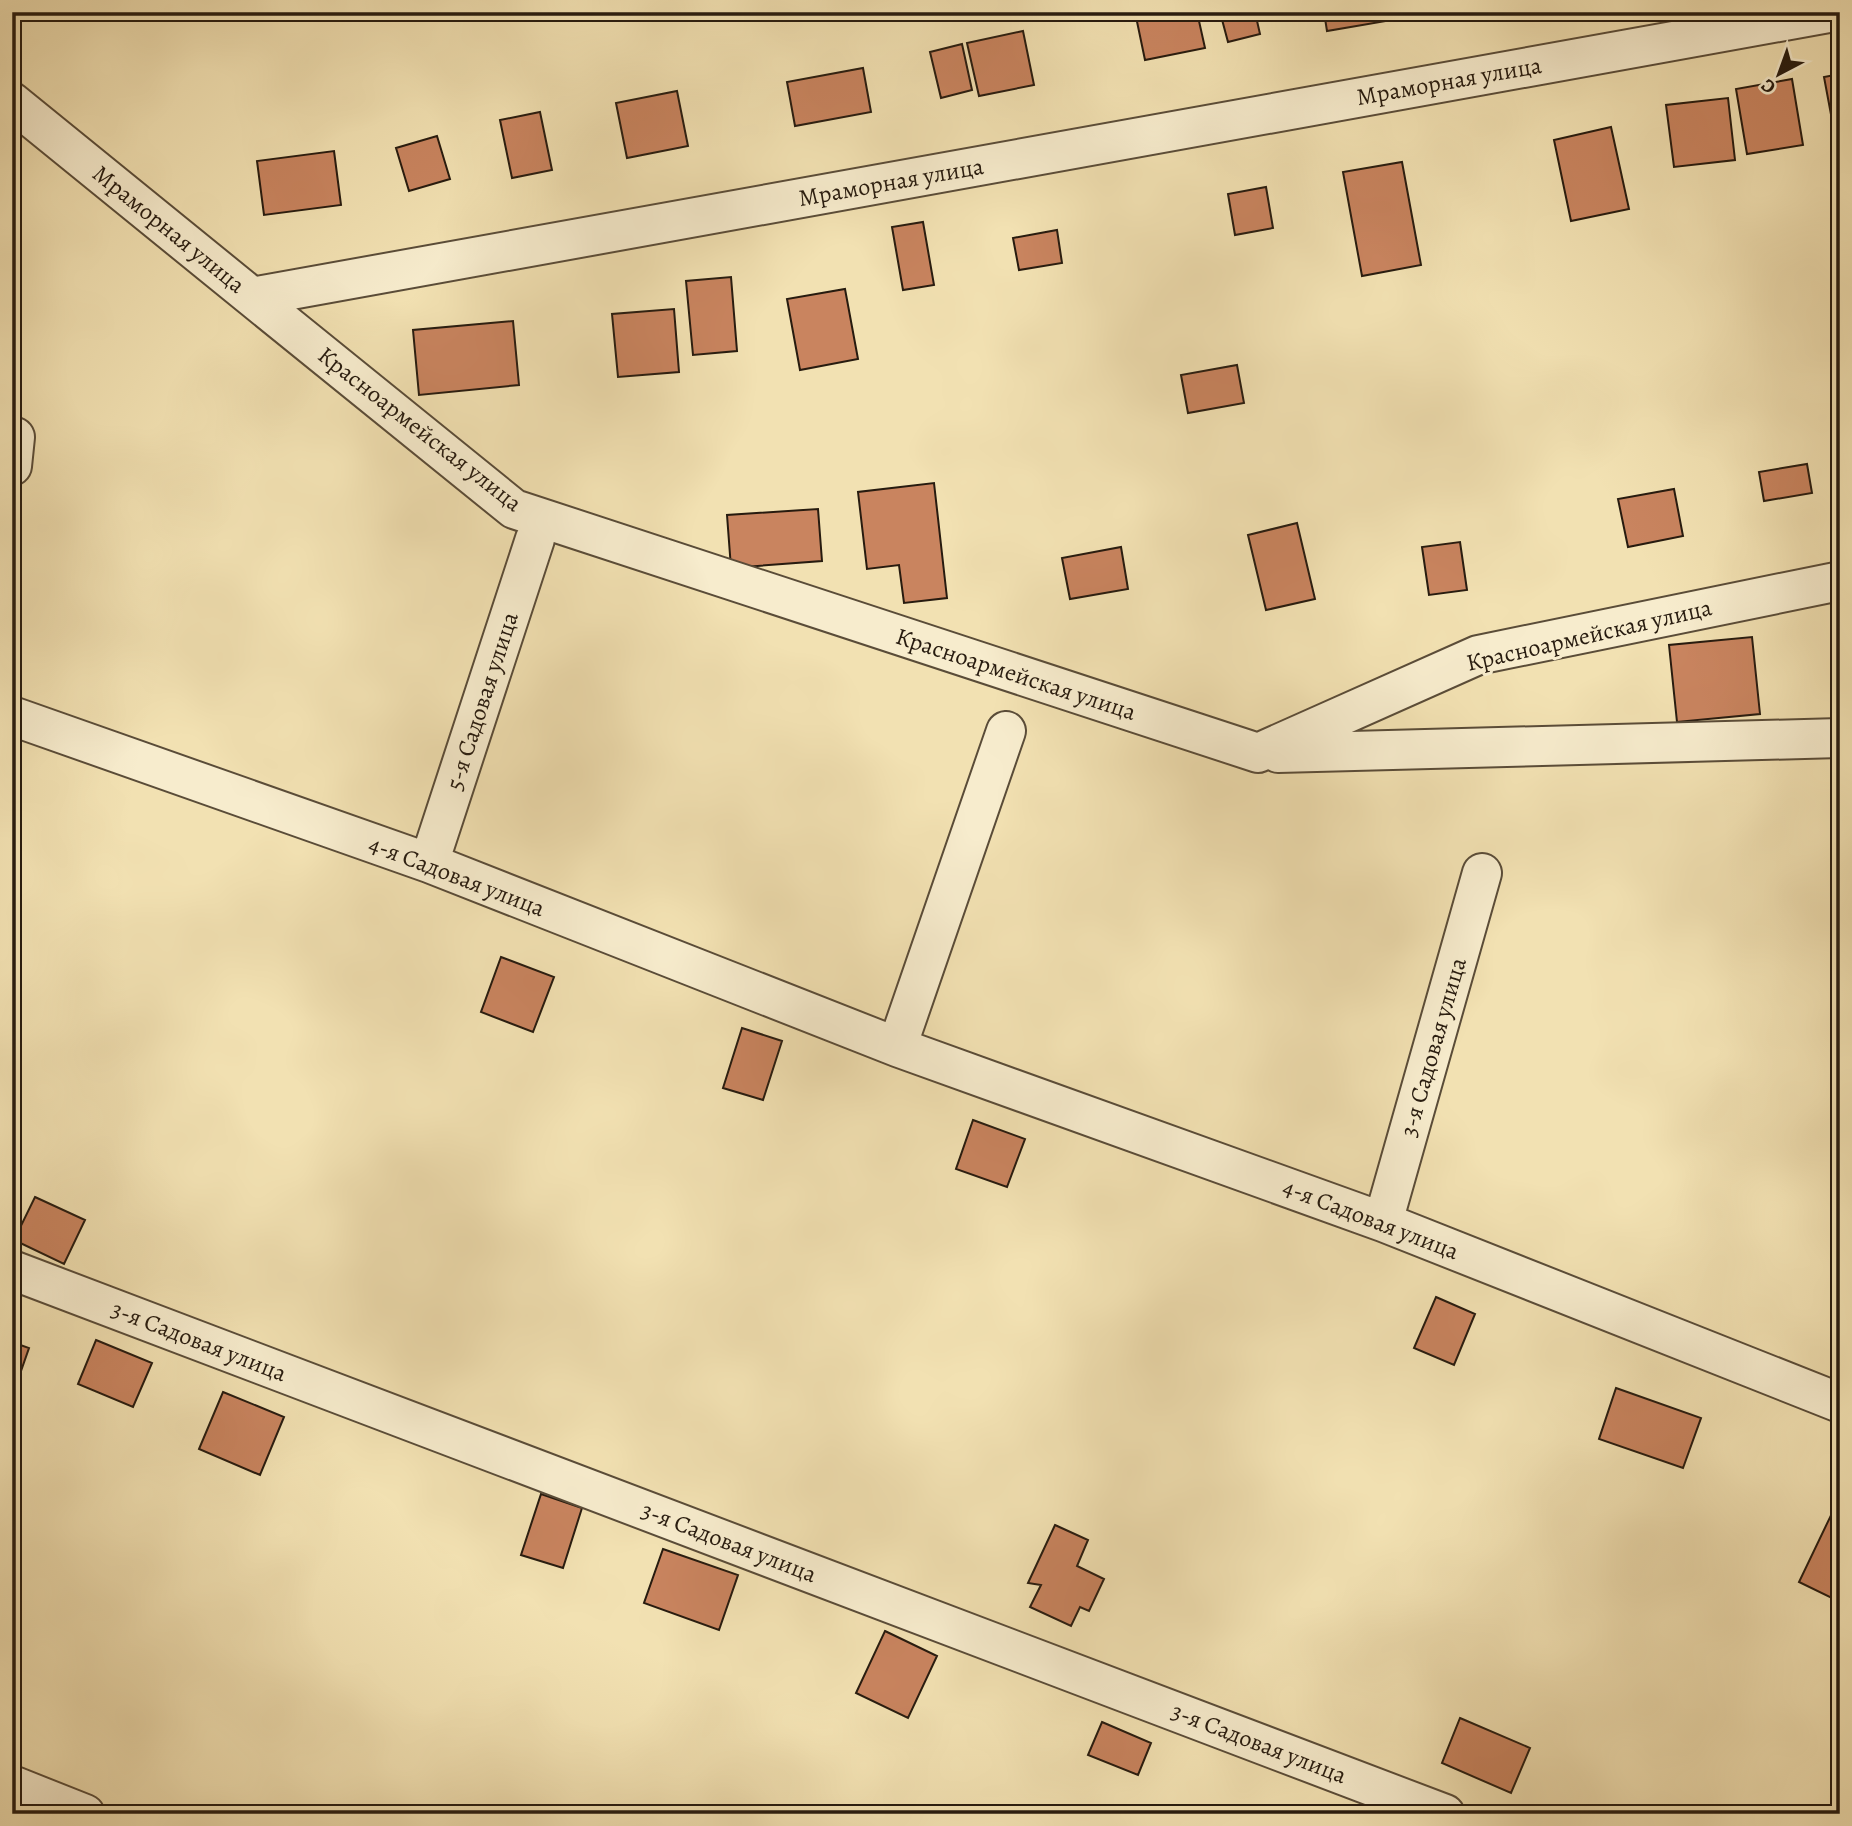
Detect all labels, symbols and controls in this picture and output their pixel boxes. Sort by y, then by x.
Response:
north arrow [1744,38,1814,108]
street label: Мраморная улица [1354,49,1544,113]
text: С [1756,72,1781,100]
street label: Мраморная улица [796,150,986,214]
street label: Мраморная улица [86,158,252,300]
street label: Красноармейская улица [311,339,529,519]
street label: Красноармейская улица [1463,591,1715,679]
street label: 5-я Садовая улица [438,608,526,794]
street label: Красноармейская улица [892,620,1140,728]
street label: 4-я Садовая улица [364,828,550,924]
street label: 3-я Садовая улица [1392,954,1474,1140]
street label: 4-я Садовая улица [1278,1171,1464,1267]
street label: 3-я Садовая улица [107,1293,291,1389]
street label: 3-я Садовая улица [637,1494,821,1590]
street label: 3-я Садовая улица [1167,1695,1351,1791]

